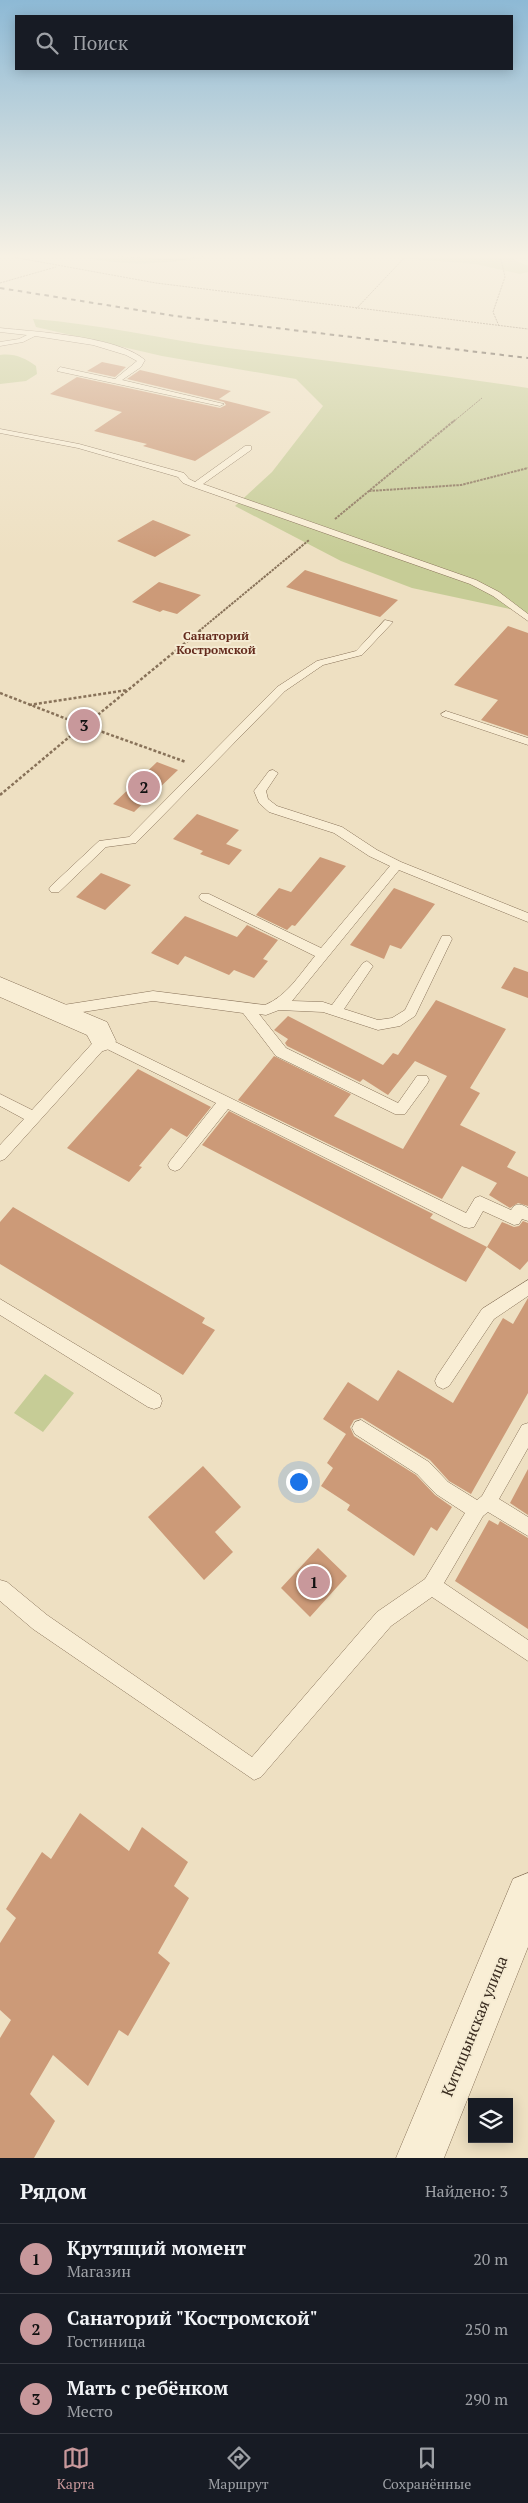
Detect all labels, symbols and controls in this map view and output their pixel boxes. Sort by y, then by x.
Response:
search box [15,15,513,70]
icon: search [33,29,61,57]
text: Поиск [73,30,128,55]
district label: Санаторий Костромской [176,628,256,657]
pin: 3 [68,706,100,744]
pin: 2 [128,768,160,806]
your location [286,1469,312,1495]
pin: 1 [298,1563,330,1601]
street label: Китицынская улица [436,1952,512,2100]
map controls [468,2098,513,2143]
button: layers [468,2098,513,2143]
text: Рядом [20,2177,87,2205]
text: Найдено: 3 [425,2180,508,2202]
text: Крутящий момент [67,2235,246,2260]
text: 1 [31,2248,41,2270]
text: 20 m [473,2248,508,2270]
text: Магазин [67,2260,131,2282]
text: Санаторий "Костромской" [67,2305,318,2330]
text: 2 [31,2318,41,2340]
text: 250 m [465,2318,508,2340]
text: Гостиница [67,2330,146,2352]
text: Мать с ребёнком [67,2375,229,2400]
text: 3 [31,2388,41,2410]
text: 290 m [465,2388,508,2410]
text: Место [67,2400,113,2422]
tab: Карта [57,2444,95,2493]
tab: Маршрут [208,2444,269,2493]
tab: Сохранённые [382,2444,471,2493]

